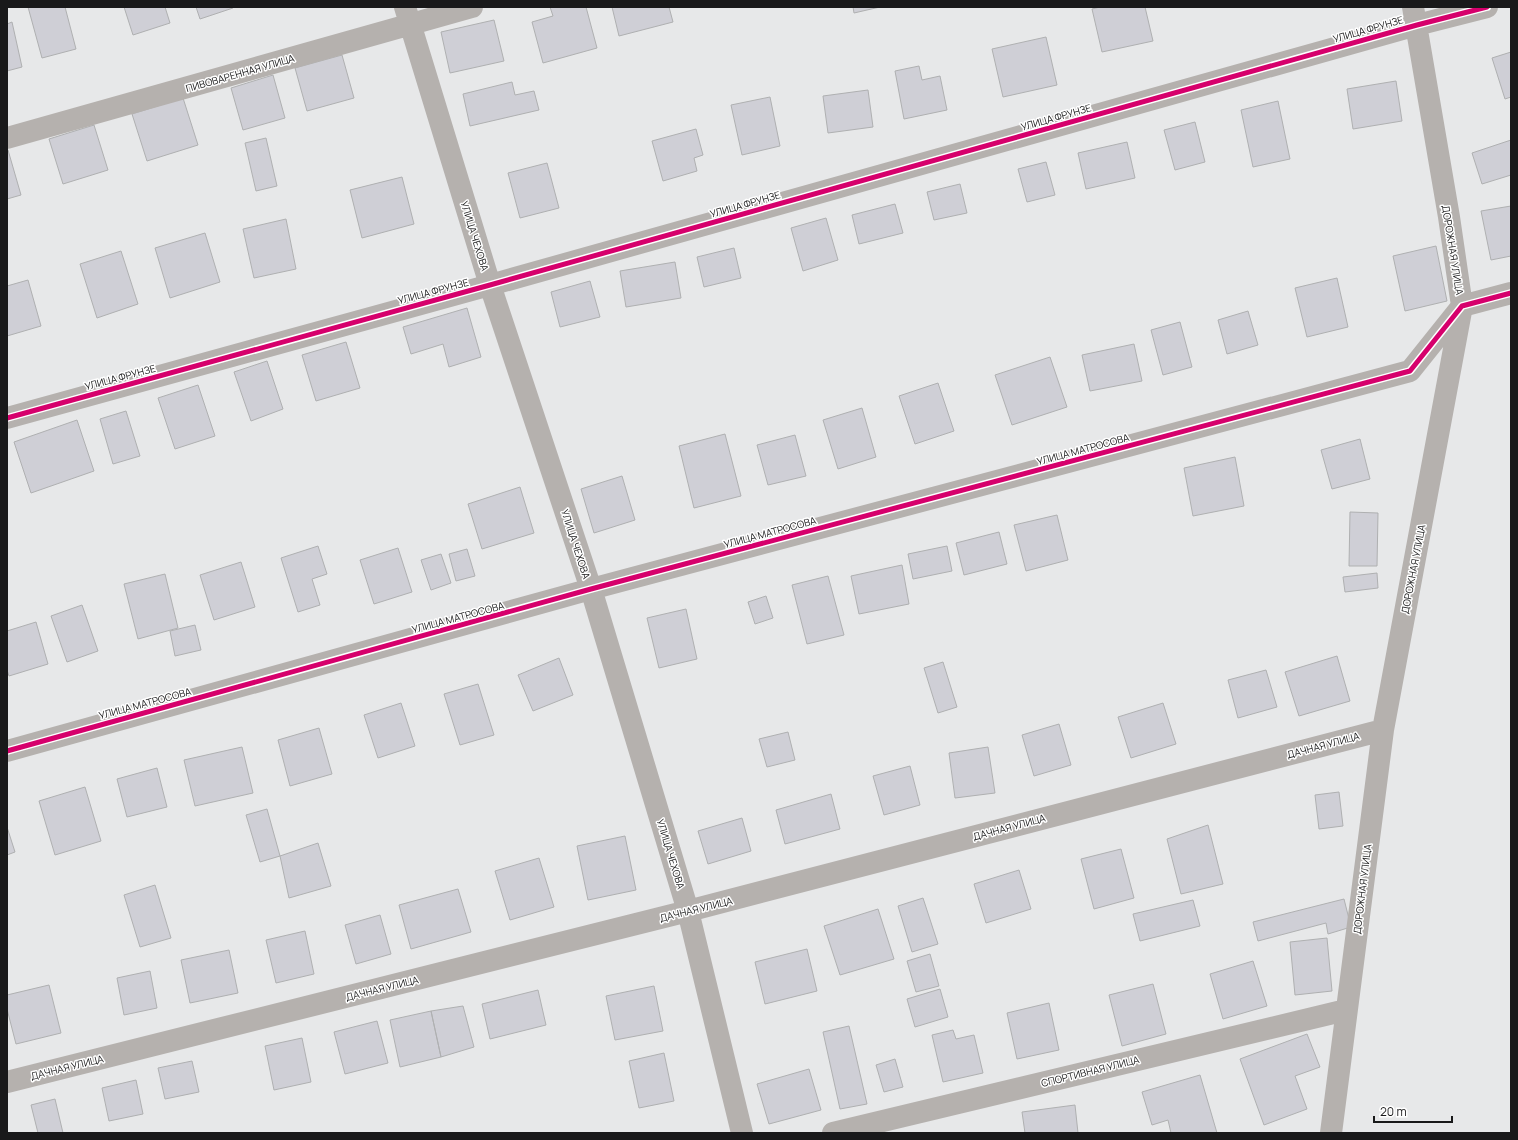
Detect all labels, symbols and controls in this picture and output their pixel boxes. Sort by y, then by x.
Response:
street label: УЛИЦА ФРУНЗЕ [1331,12,1405,46]
street label: ПИВОВАРЕННАЯ УЛИЦА [184,51,297,95]
street label: УЛИЦА ФРУНЗЕ [1019,100,1093,134]
street label: УЛИЦА ФРУНЗЕ [708,187,782,221]
street label: УЛИЦА ЧЕХОВА [458,199,492,273]
street label: ДОРОЖНАЯ УЛИЦА [1439,204,1467,297]
street label: УЛИЦА ФРУНЗЕ [396,275,470,307]
street label: УЛИЦА ФРУНЗЕ [83,361,157,393]
street label: УЛИЦА МАТРОСОВА [1035,430,1131,468]
street label: УЛИЦА ЧЕХОВА [558,507,594,581]
street label: УЛИЦА МАТРОСОВА [722,513,818,551]
street label: ДОРОЖНАЯ УЛИЦА [1397,523,1429,615]
street label: УЛИЦА МАТРОСОВА [410,598,506,636]
street label: УЛИЦА МАТРОСОВА [97,684,193,722]
street label: ДАЧНАЯ УЛИЦА [1285,728,1361,761]
street label: ДАЧНАЯ УЛИЦА [971,810,1047,843]
street label: УЛИЦА ЧЕХОВА [654,817,688,891]
street label: ДОРОЖНАЯ УЛИЦА [1350,843,1375,935]
street label: ДАЧНАЯ УЛИЦА [658,893,734,925]
street label: ДАЧНАЯ УЛИЦА [344,972,420,1004]
street label: ДАЧНАЯ УЛИЦА [29,1051,105,1083]
street label: СПОРТИВНАЯ УЛИЦА [1039,1052,1141,1090]
scale bar [1374,1098,1452,1124]
text: 20 m [1380,1103,1407,1120]

